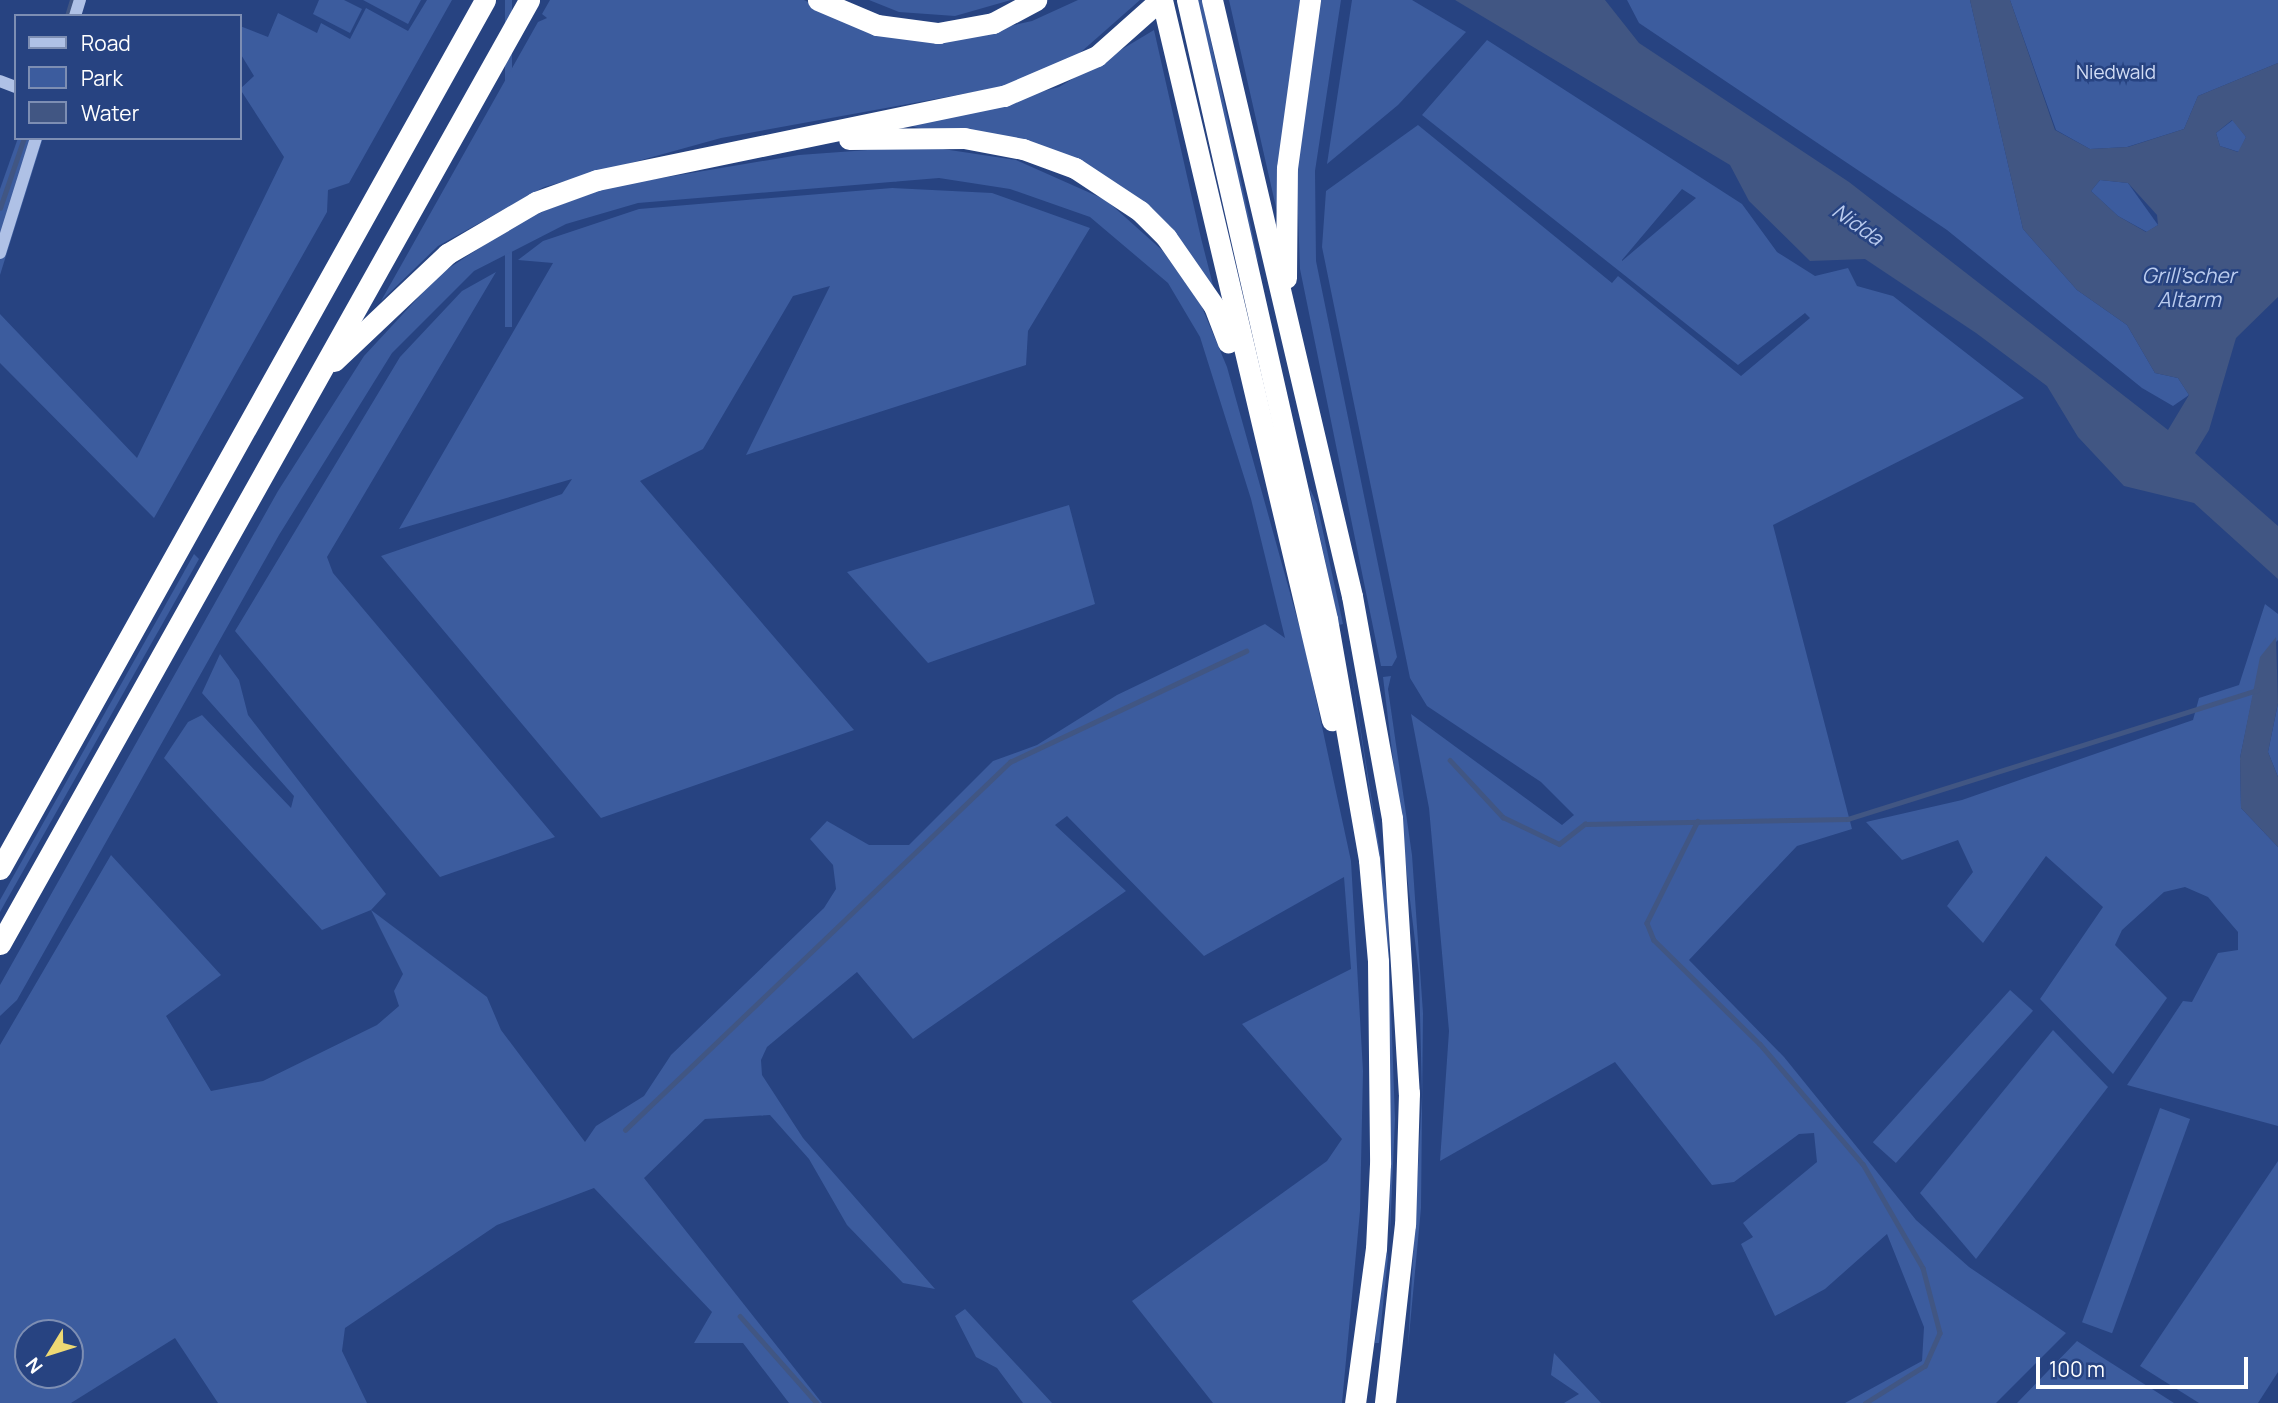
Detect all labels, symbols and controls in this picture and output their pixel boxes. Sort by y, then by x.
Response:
legend [14,14,242,140]
text: Road [81,29,131,57]
park label: Niedwald [2076,62,2156,84]
text: Park [81,64,123,92]
text: Water [81,99,139,127]
water label: Nidda [1828,198,1888,250]
water label: Grill’scher Altarm [2142,262,2236,312]
north arrow [14,1319,84,1389]
scale bar [2040,1344,2252,1388]
text: N [20,1352,48,1379]
text: 100 m [2049,1355,2105,1383]

